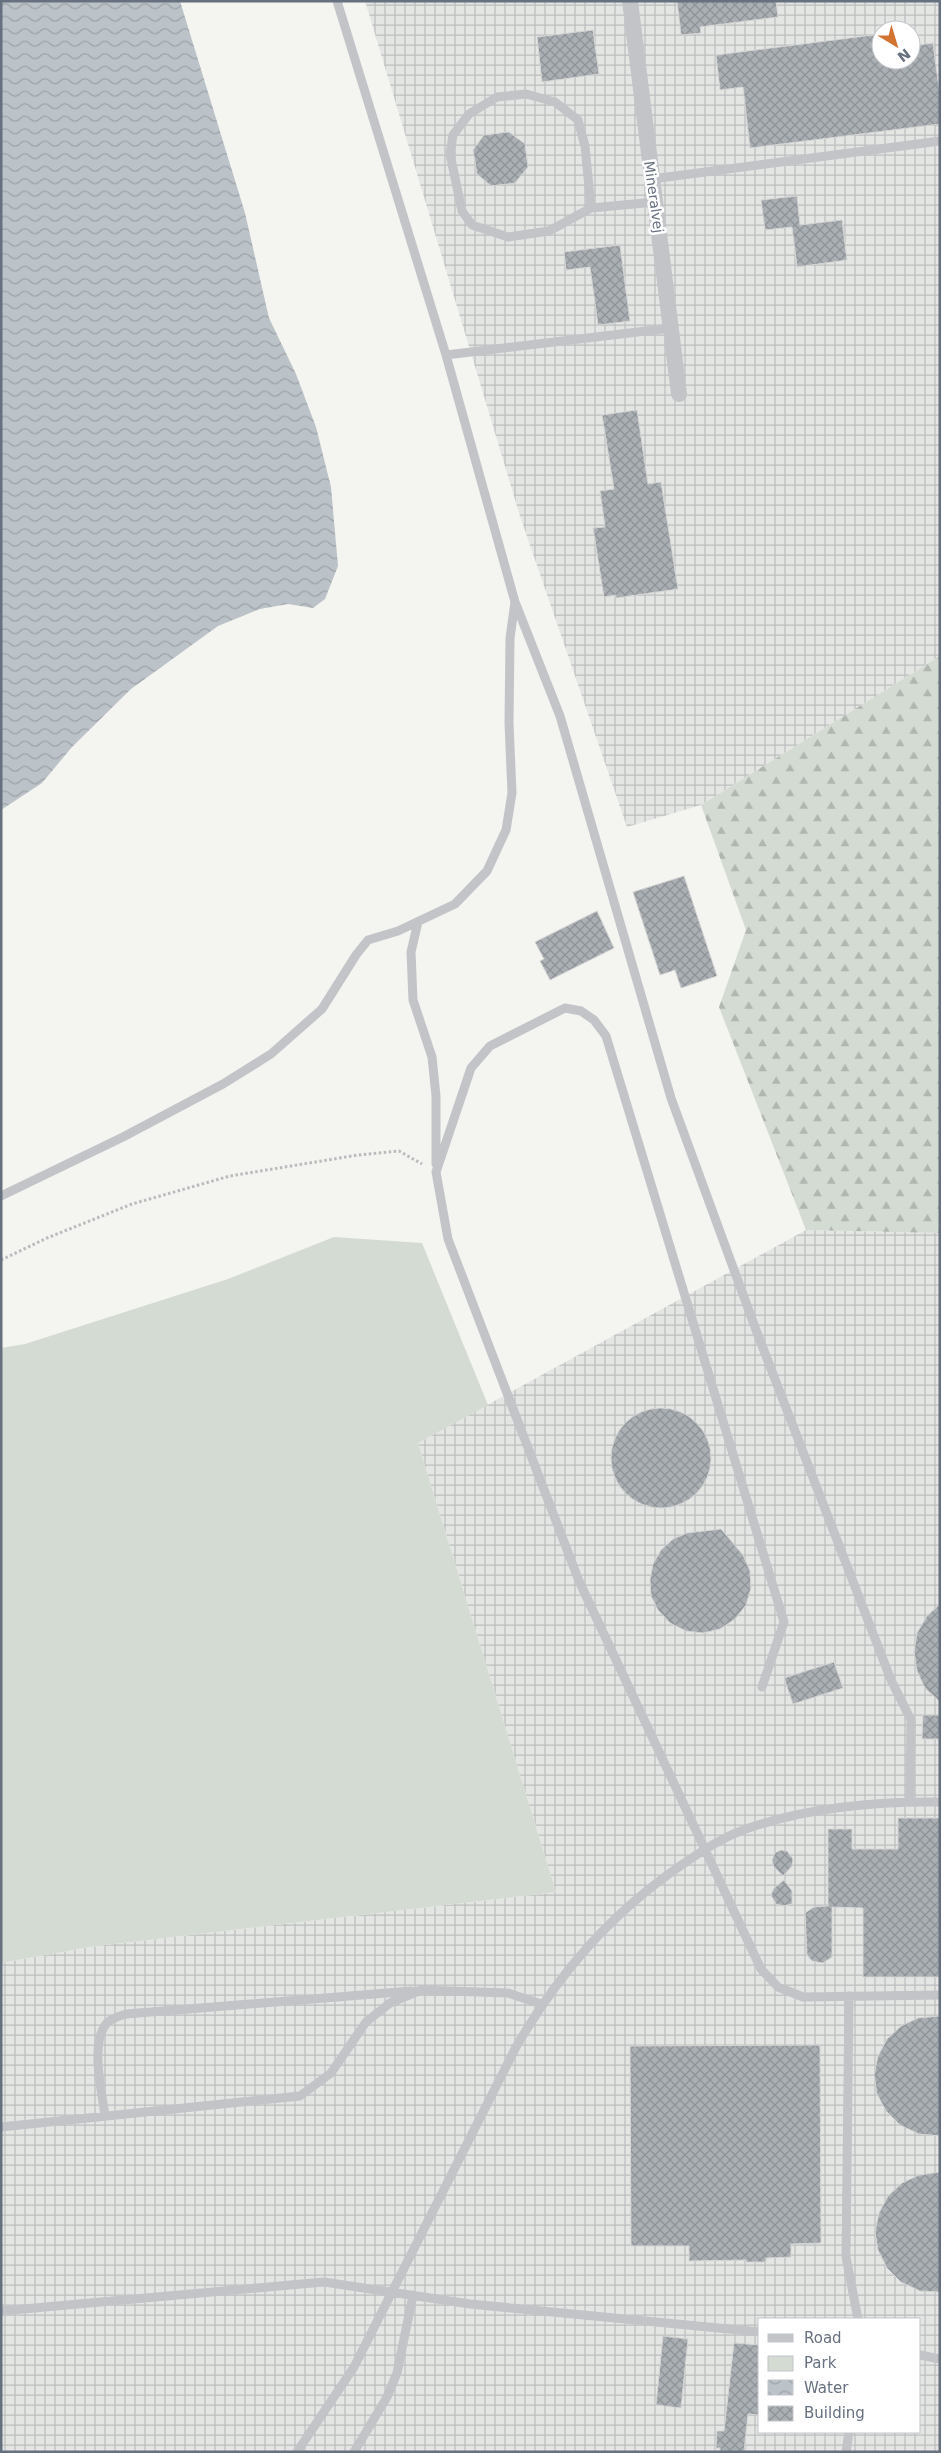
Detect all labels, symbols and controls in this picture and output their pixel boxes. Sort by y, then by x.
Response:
north arrow [871,20,921,70]
text: N [894,45,914,65]
street label: Mineralvej [641,160,667,234]
legend [758,2318,921,2433]
text: Road [804,2329,842,2347]
text: Park [804,2354,837,2372]
text: Water [804,2379,849,2397]
text: Building [804,2404,865,2422]

